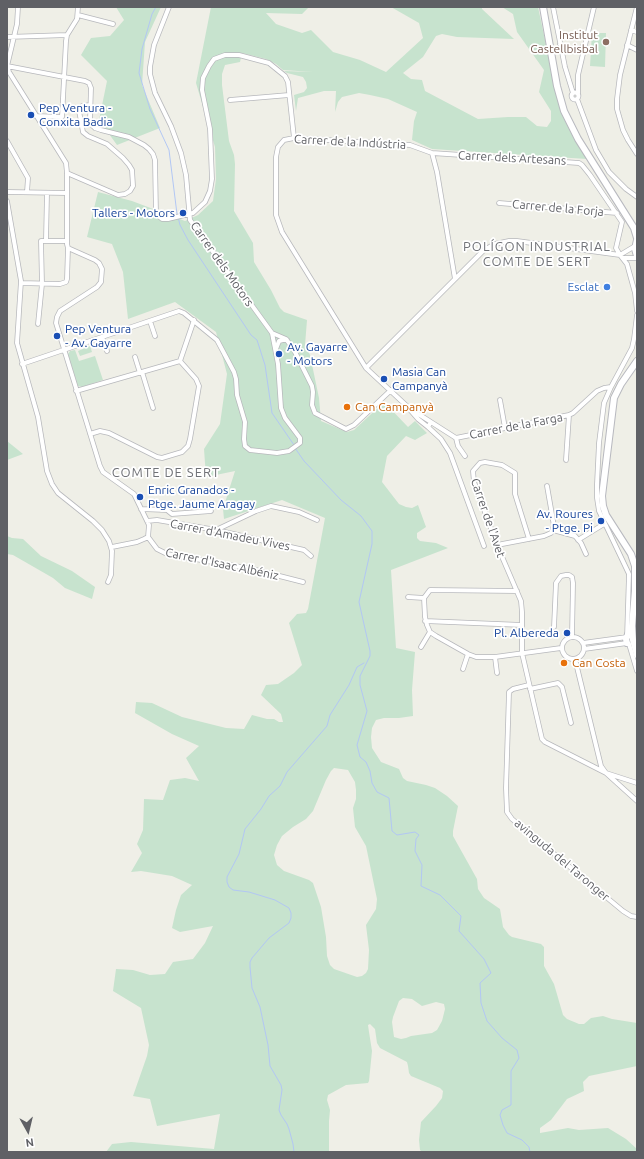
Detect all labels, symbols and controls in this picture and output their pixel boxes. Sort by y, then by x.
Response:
place label: Institut Castellbisbal [530,28,598,56]
marker: Institut Castellbisbal [601,37,611,47]
place label: Pep Ventura - Conxita Badia [39,101,113,129]
marker: Pep Ventura - Conxita Badia [26,110,36,120]
street label: Carrer de la Indústria [294,132,406,152]
street label: Carrer dels Artesans [458,148,566,168]
street label: Carrer de la Forja [512,197,604,219]
place label: Tallers - Motors [92,206,175,220]
marker: Tallers - Motors [178,208,188,218]
street label: Carrer dels Motors [187,219,257,309]
district label: POLÍGON INDUSTRIAL COMTE DE SERT [463,239,611,270]
place label: Esclat [567,280,599,294]
marker: Esclat [602,282,612,292]
place label: Pep Ventura - Av. Gayarre [65,322,132,350]
marker: Pep Ventura - Av. Gayarre [52,331,62,341]
place label: Av. Gayarre - Motors [287,340,348,368]
marker: Av. Gayarre - Motors [274,349,284,359]
place label: Masia Can Campanyà [392,365,448,393]
marker: Masia Can Campanyà [379,374,389,384]
place label: Can Campanyà [355,400,434,414]
marker: Can Campanyà [342,402,352,412]
street label: Carrer de la Farga [468,410,564,442]
district label: COMTE DE SERT [112,465,220,481]
street label: Carrer de l'Avet [468,476,508,560]
place label: Enric Granados - Ptge. Jaume Aragay [148,483,255,511]
marker: Enric Granados - Ptge. Jaume Aragay [135,492,145,502]
place label: Av. Roures - Ptge. Pi [536,507,593,535]
street label: Carrer d'Amadeu Vives [169,516,291,554]
marker: Av. Roures - Ptge. Pi [596,516,606,526]
street label: Carrer d'Isaac Albéniz [164,545,280,583]
place label: Pl. Albereda [494,626,559,640]
marker: Pl. Albereda [562,628,572,638]
place label: Can Costa [572,656,626,670]
marker: Can Costa [559,658,569,668]
street label: avinguda del Taronger [511,816,613,904]
north arrow [8,1111,48,1151]
text: N [25,1136,35,1149]

